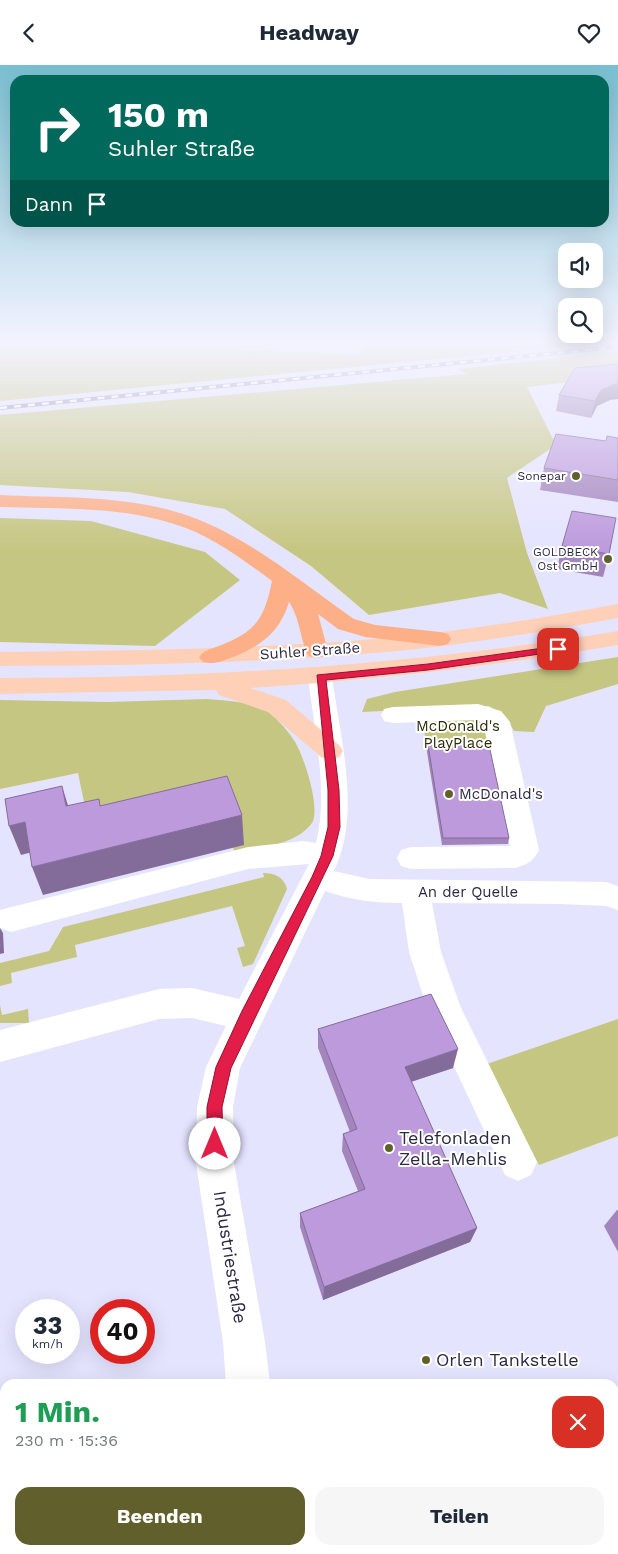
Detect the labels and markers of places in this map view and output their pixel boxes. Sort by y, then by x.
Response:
place label: Sonepar [518,469,566,483]
marker: Sonepar [570,470,582,482]
place label: GOLDBECK Ost GmbH [533,545,598,573]
marker: GOLDBECK Ost GmbH [602,553,614,565]
pin [537,628,579,670]
place label: McDonald's [459,785,543,803]
marker: McDonald's [443,788,455,800]
place label: Telefonladen Zella-Mehlis [399,1127,511,1169]
marker: Telefonladen Zella-Mehlis [383,1142,395,1154]
place label: Orlen Tankstelle [436,1349,579,1370]
marker: Orlen Tankstelle [420,1354,432,1366]

